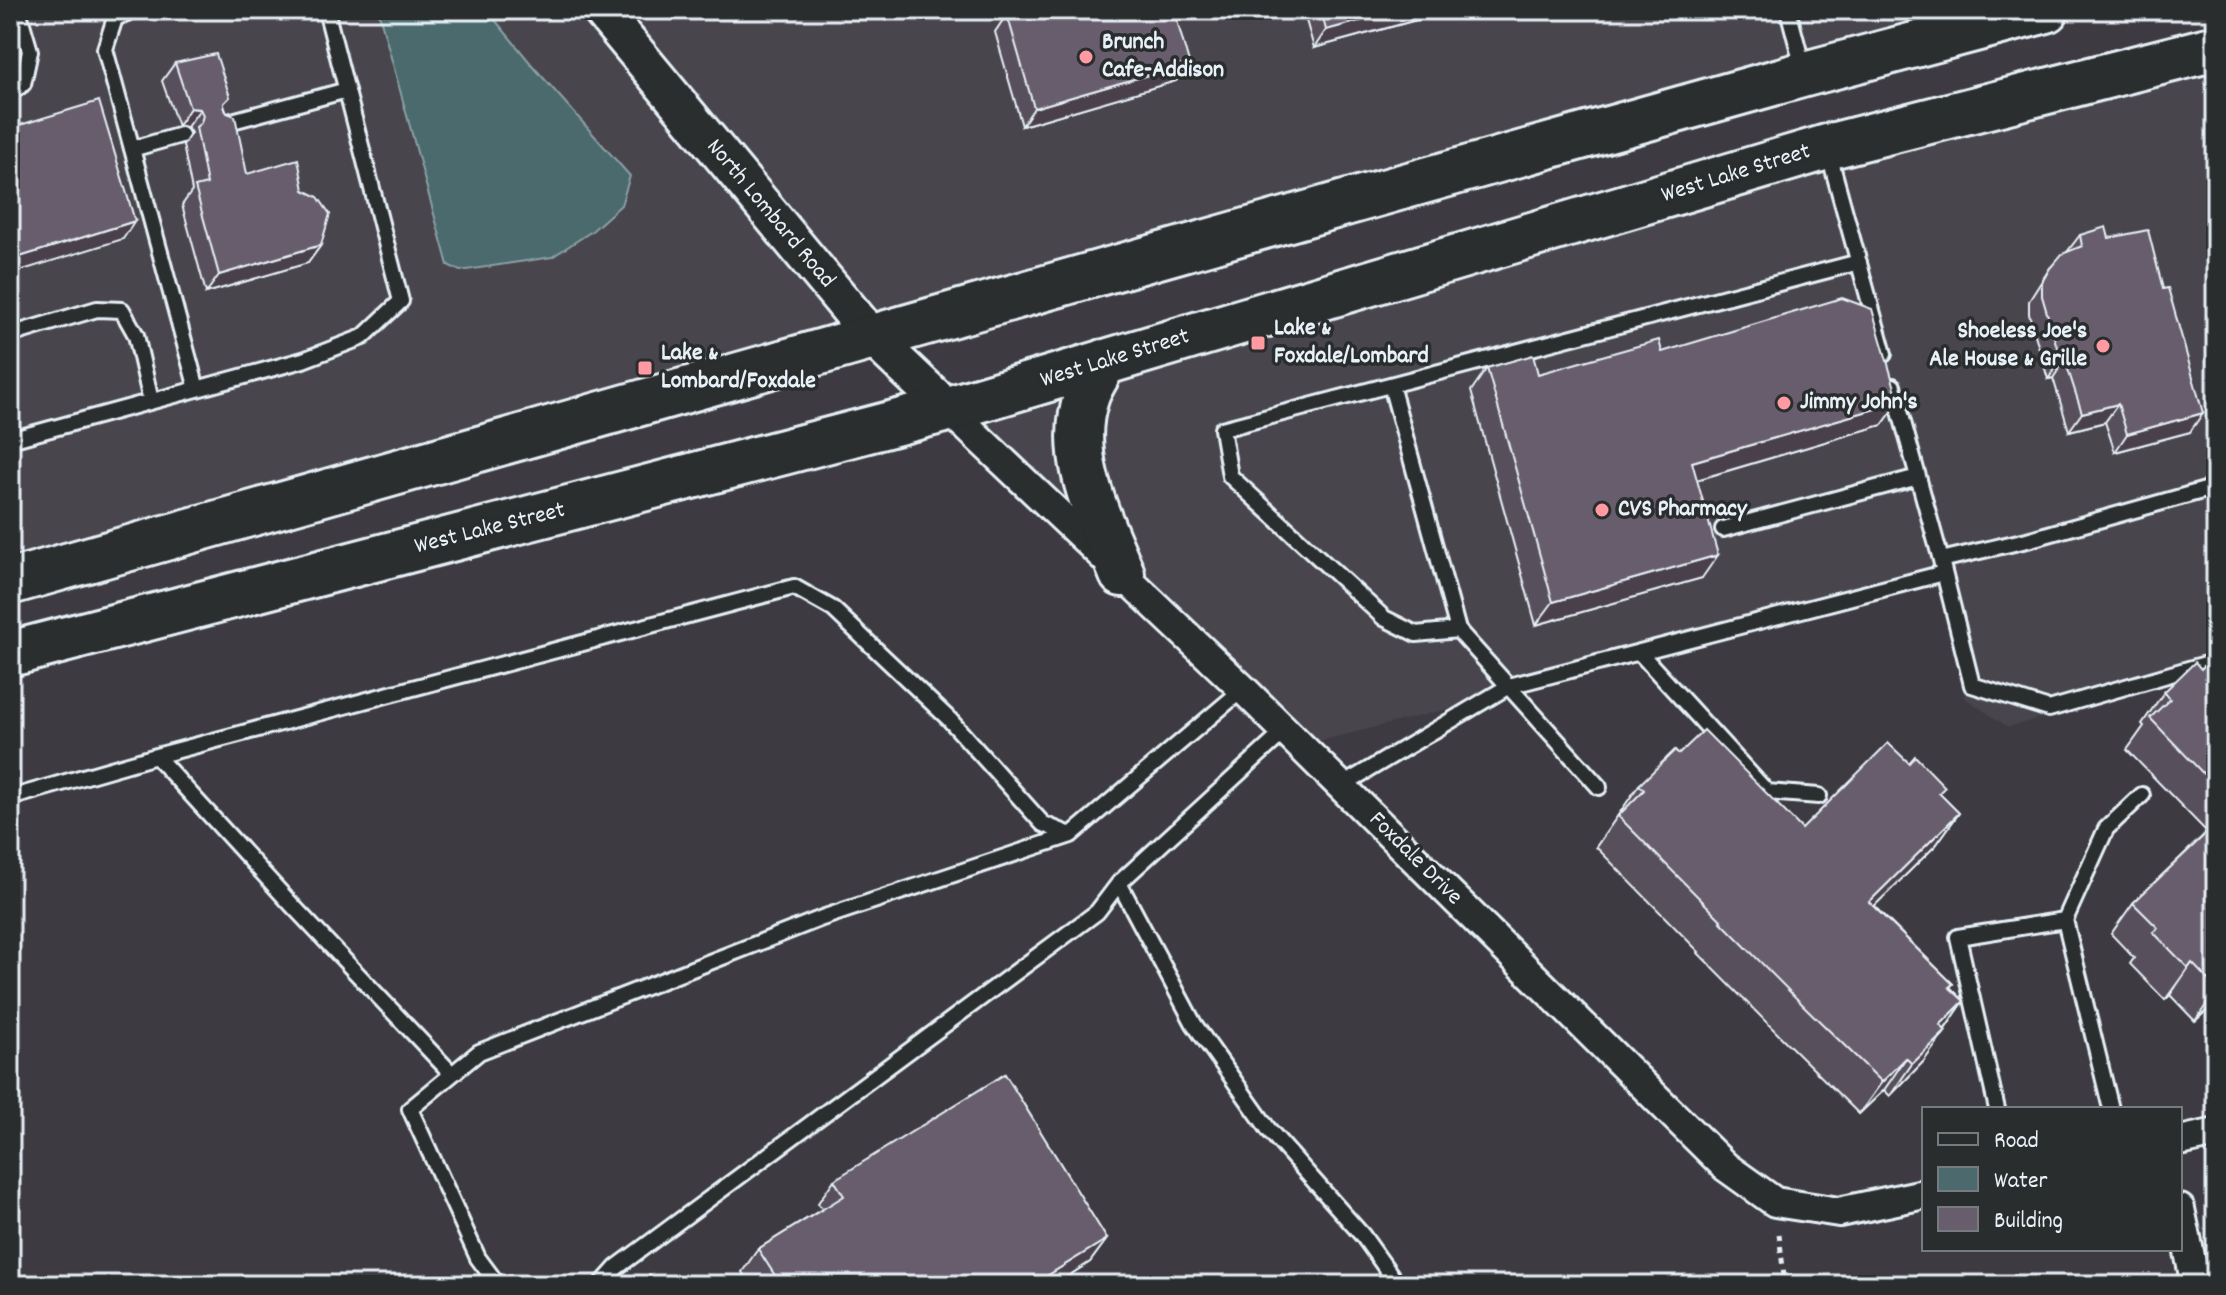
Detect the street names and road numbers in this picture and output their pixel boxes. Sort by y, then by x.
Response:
street label: North Lombard Road [697,132,843,296]
street label: West Lake Street [1657,135,1815,213]
street label: West Lake Street [1036,320,1194,398]
street label: West Lake Street [411,494,569,564]
street label: Foxdale Drive [1360,804,1470,914]

